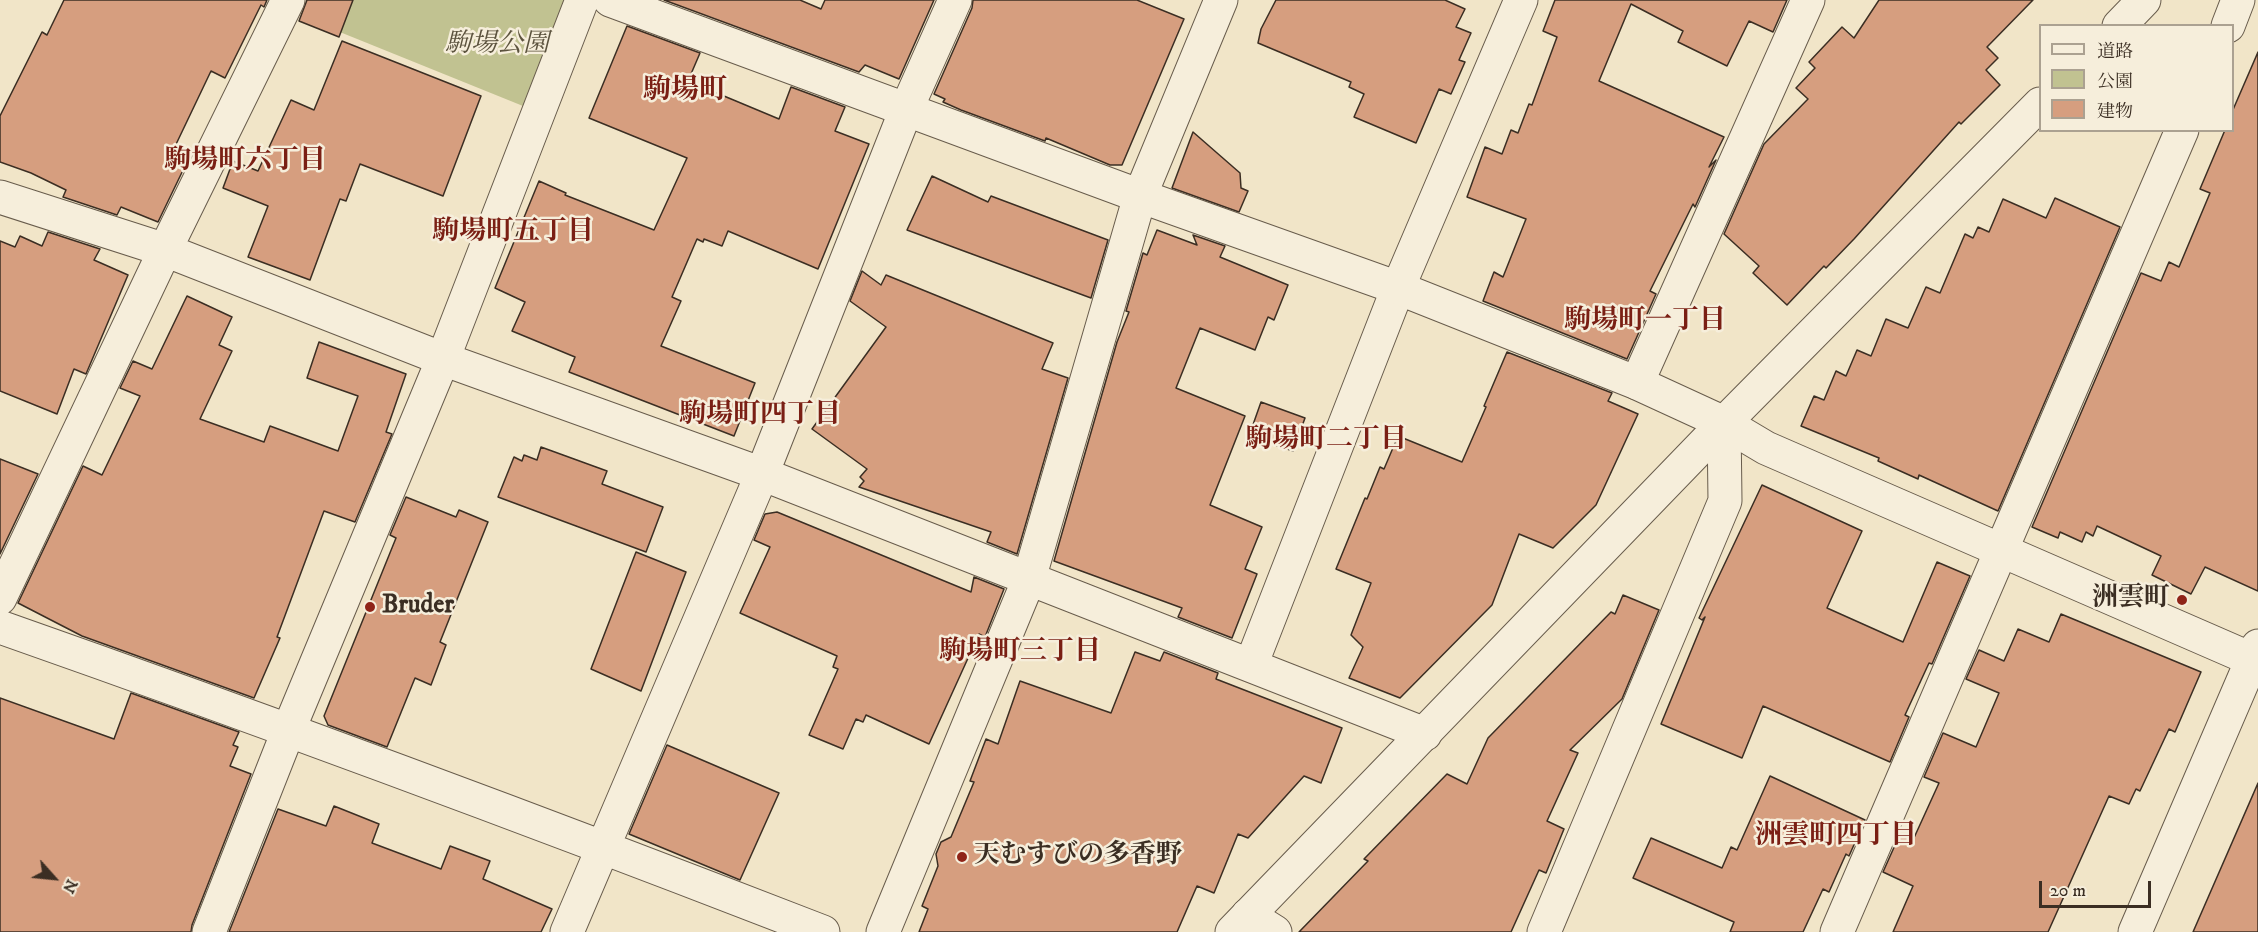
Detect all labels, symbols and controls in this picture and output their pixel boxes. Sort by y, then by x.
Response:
legend [2039,24,2234,132]
park label: 駒場公園 [445,30,549,62]
text: 道路 [2097,41,2133,63]
text: 公園 [2097,71,2133,93]
district label: 駒場町 [643,75,727,109]
text: 建物 [2097,101,2133,123]
district label: 駒場町六丁目 [164,146,326,178]
district label: 駒場町五丁目 [432,217,594,249]
district label: 駒場町一丁目 [1564,306,1726,338]
district label: 駒場町四丁目 [679,400,841,432]
district label: 駒場町二丁目 [1245,425,1407,457]
place label: 洲雲町 [2092,584,2170,616]
place label: Bruder [382,591,454,623]
marker: 洲雲町 [2175,593,2189,607]
marker: Bruder [363,600,377,614]
district label: 駒場町三丁目 [939,637,1101,669]
district label: 洲雲町四丁目 [1755,821,1917,853]
place label: 天むすびの多香野 [974,841,1182,873]
north arrow [24,848,84,908]
marker: 天むすびの多香野 [955,850,969,864]
scale bar [2042,869,2154,907]
text: N [58,876,82,897]
text: 20 m [2050,880,2086,902]

